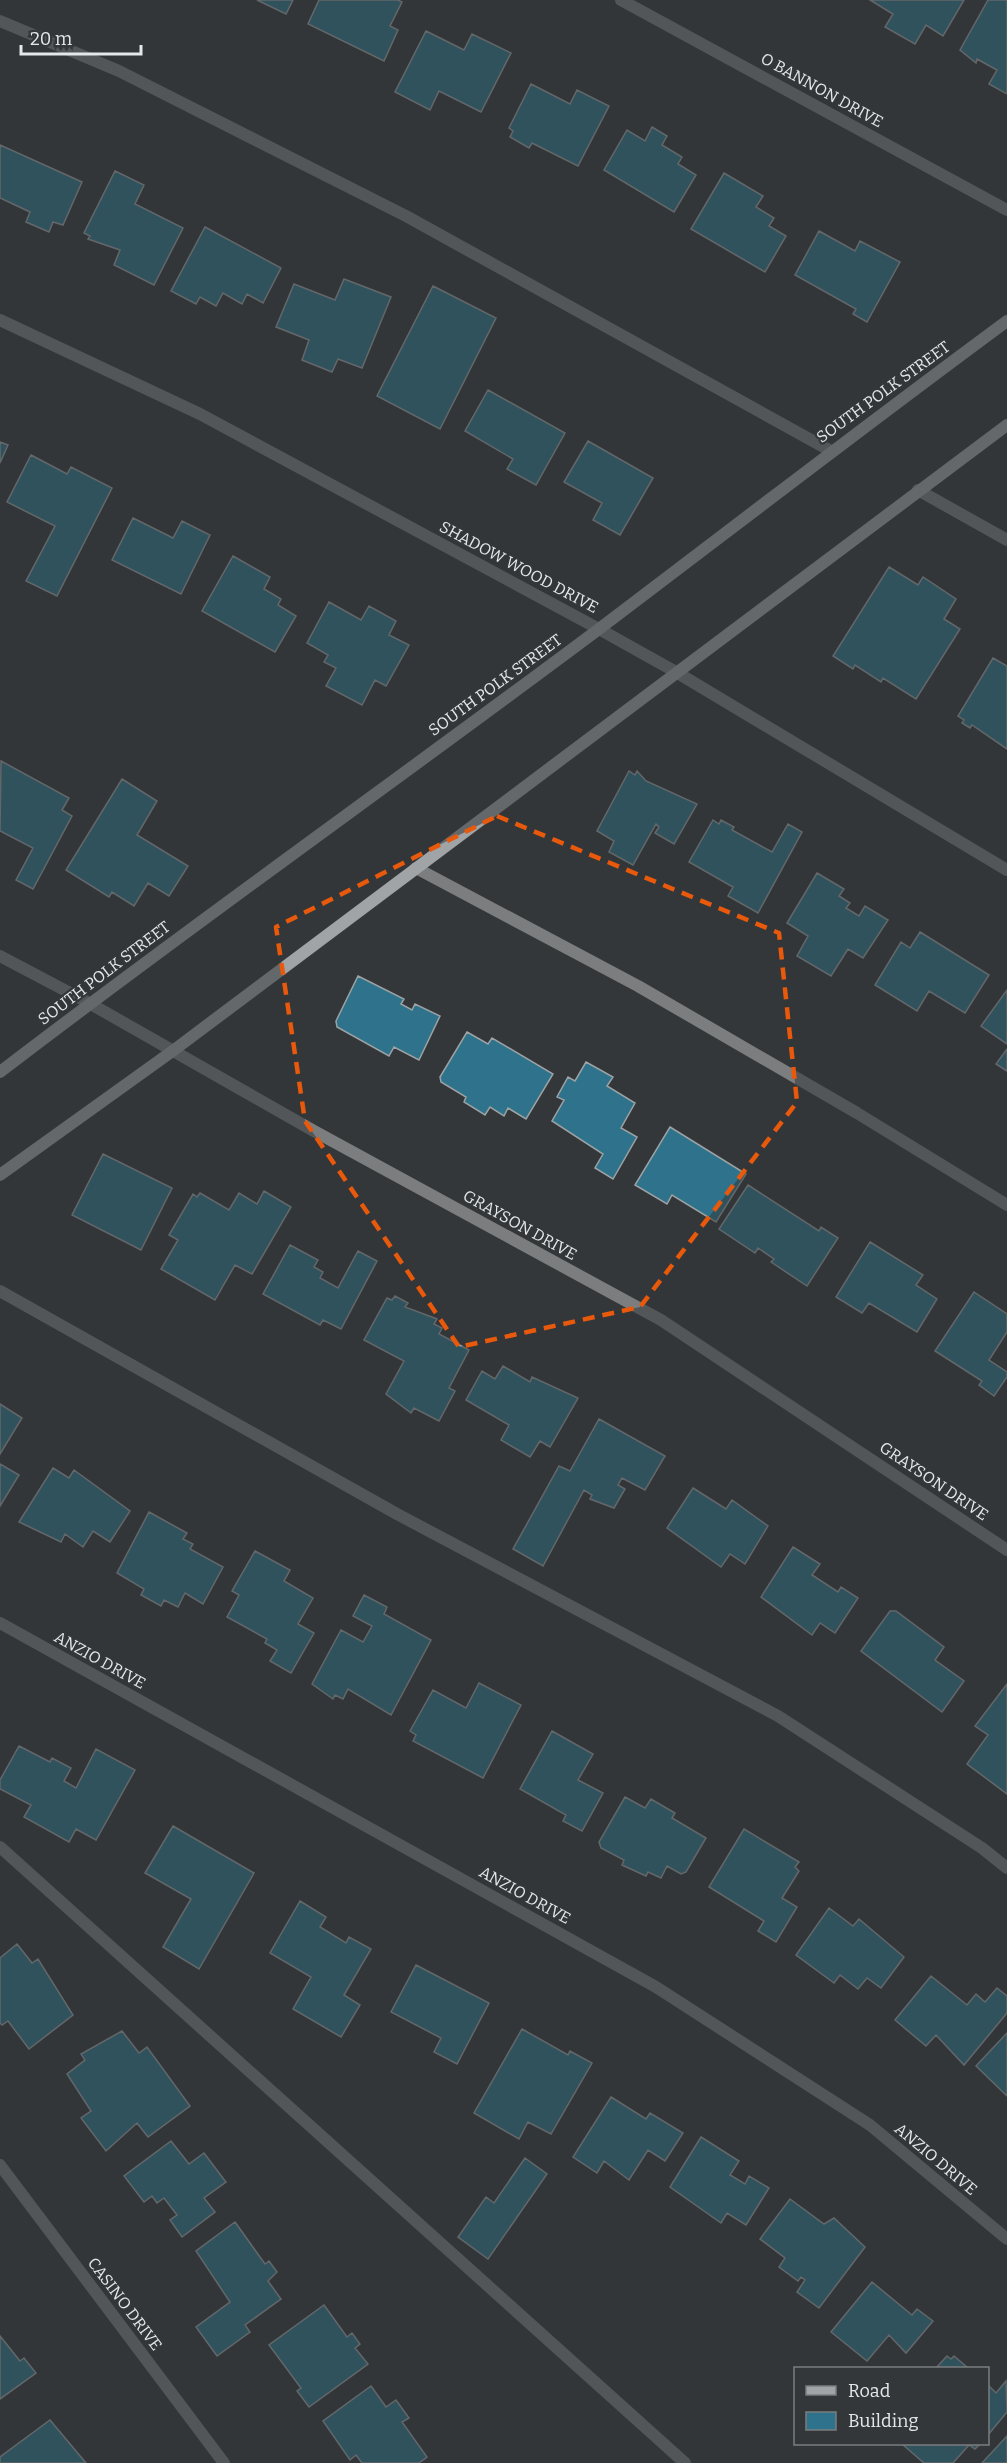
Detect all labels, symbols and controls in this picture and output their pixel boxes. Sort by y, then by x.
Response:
scale bar [21,18,141,56]
text: 20 m [30,28,72,50]
street label: O BANNON DRIVE [758,49,886,131]
street label: SOUTH POLK STREET [813,337,953,447]
street label: SHADOW WOOD DRIVE [436,517,602,617]
street label: SOUTH POLK STREET [425,630,565,740]
street label: SOUTH POLK STREET [34,917,174,1029]
street label: GRAYSON DRIVE [460,1186,580,1264]
street label: GRAYSON DRIVE [876,1438,992,1524]
street label: ANZIO DRIVE [51,1627,149,1693]
street label: ANZIO DRIVE [476,1862,574,1928]
street label: ANZIO DRIVE [891,2119,981,2199]
street label: CASINO DRIVE [84,2254,166,2354]
legend [794,2367,989,2445]
text: Road [848,2380,891,2402]
text: Building [848,2410,919,2432]

